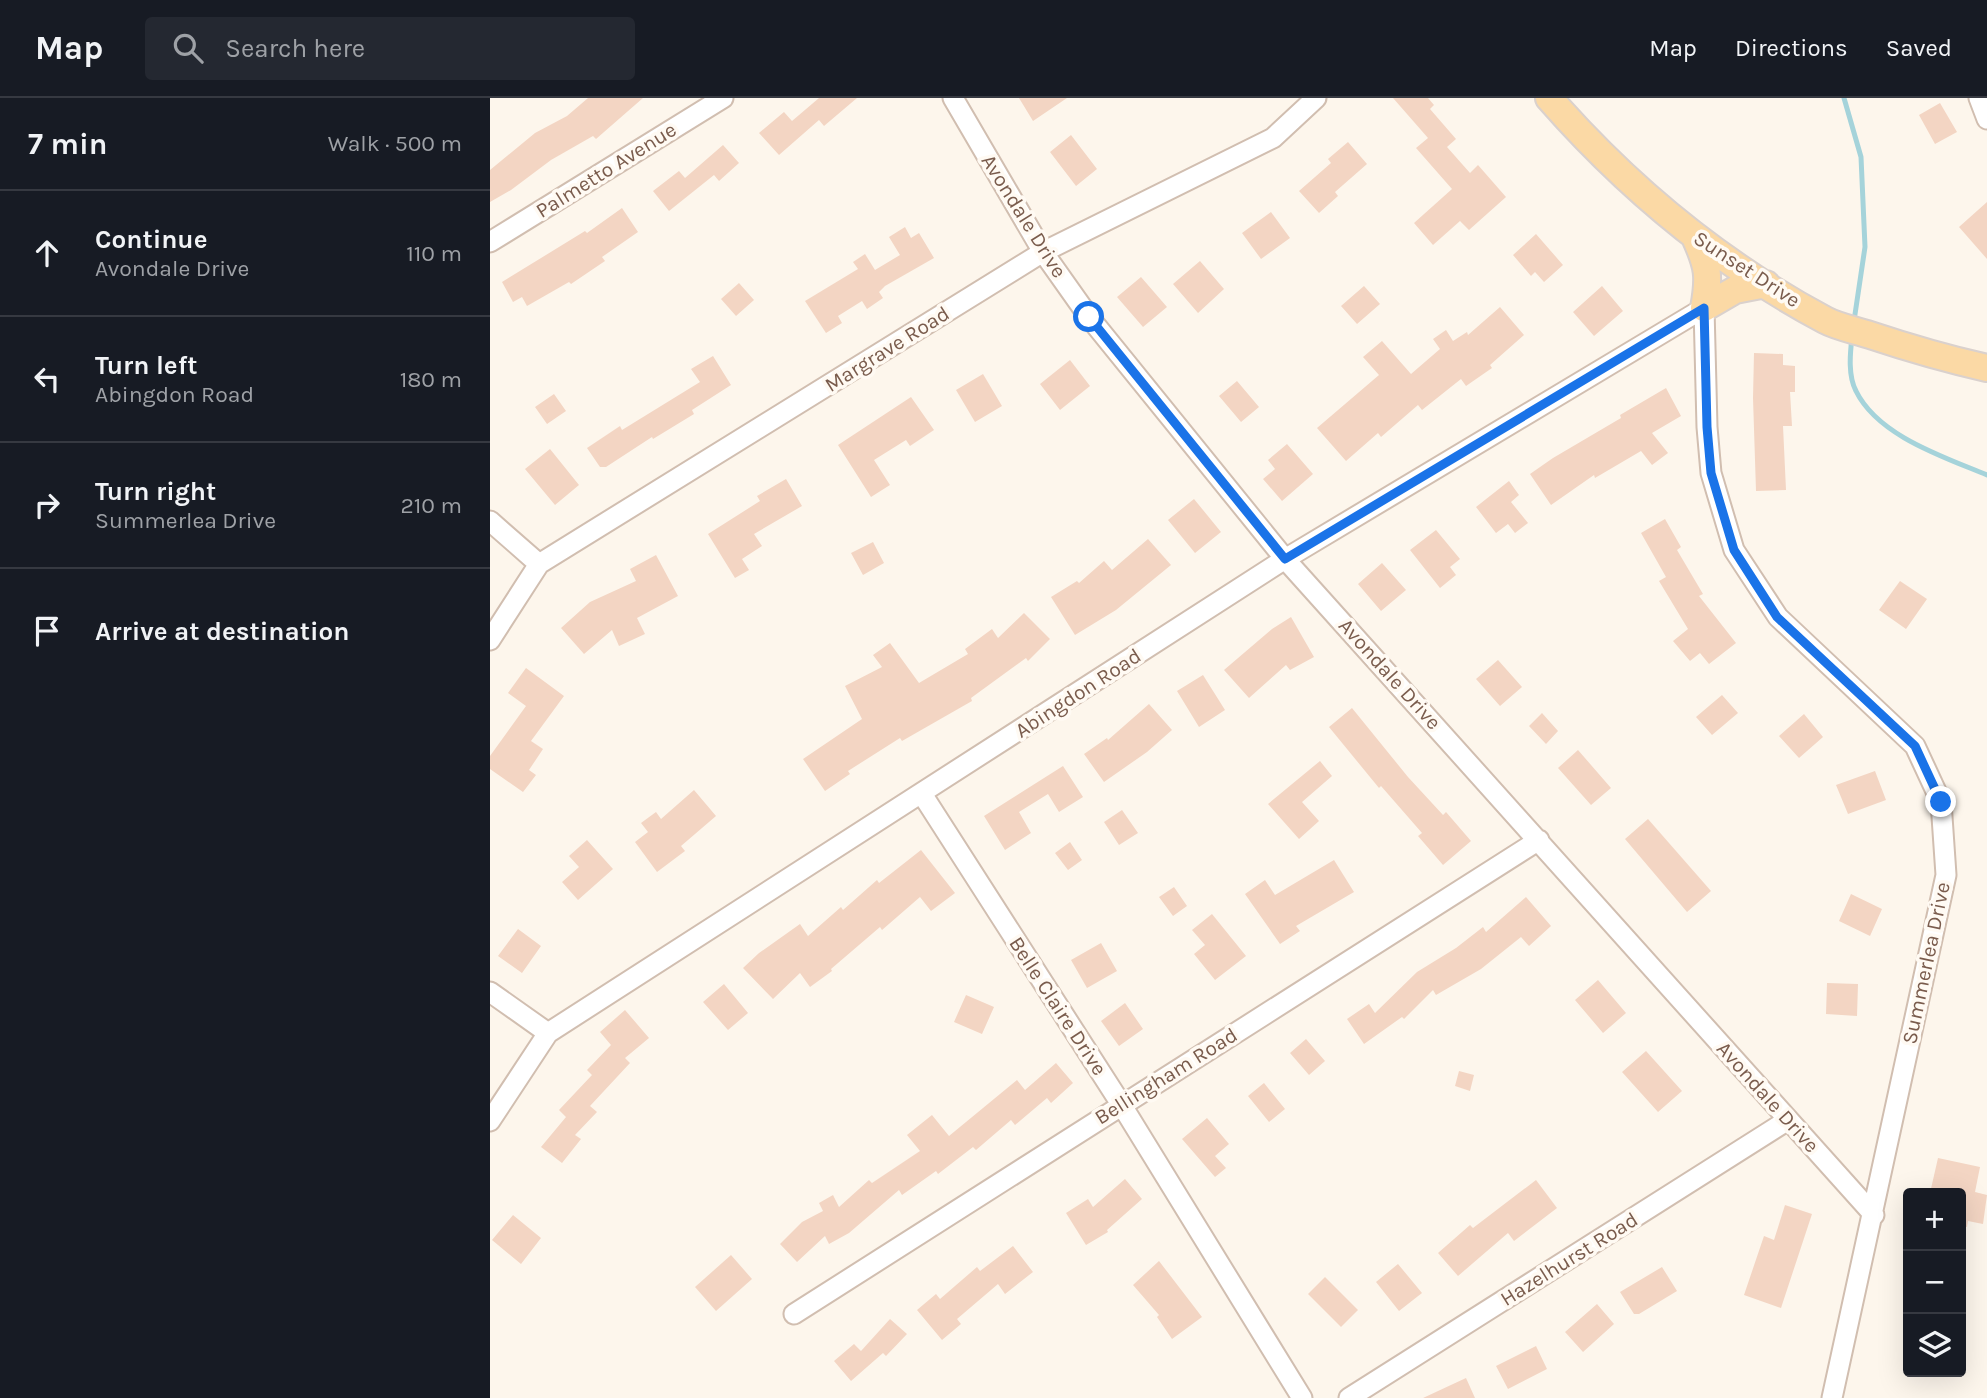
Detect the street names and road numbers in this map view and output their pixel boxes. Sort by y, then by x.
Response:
street label: Palmetto Avenue [531,117,681,223]
street label: Avondale Drive [976,150,1072,282]
street label: Sunset Drive [1689,226,1805,312]
street label: Margrave Road [820,301,954,397]
street label: Avondale Drive [1334,614,1446,734]
street label: Abingdon Road [1011,643,1145,743]
street label: Summerlea Drive [1897,880,1955,1046]
street label: Belle Claire Drive [1004,932,1112,1080]
street label: Bellingham Road [1090,1022,1242,1130]
street label: Avondale Drive [1712,1037,1824,1157]
street label: Hazelhurst Road [1496,1207,1642,1311]

